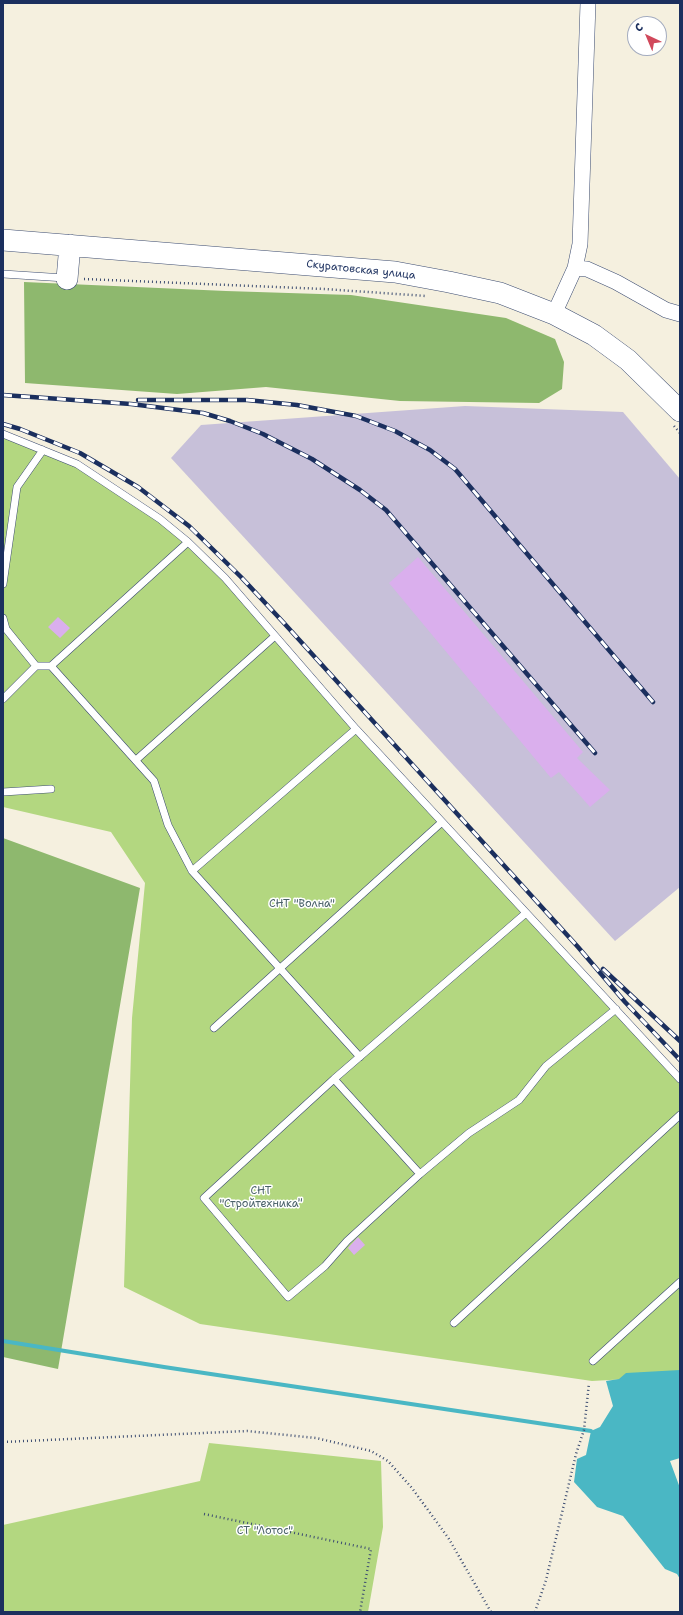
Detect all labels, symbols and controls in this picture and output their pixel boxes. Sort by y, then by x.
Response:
north arrow [627,16,667,56]
text: С [631,20,647,35]
street label: Скуратовская улица [306,258,416,282]
park label: СНТ "Волна" [269,897,335,911]
park label: СНТ "Стройтехника" [219,1184,303,1210]
park label: СТ "Лотос" [237,1524,293,1538]

